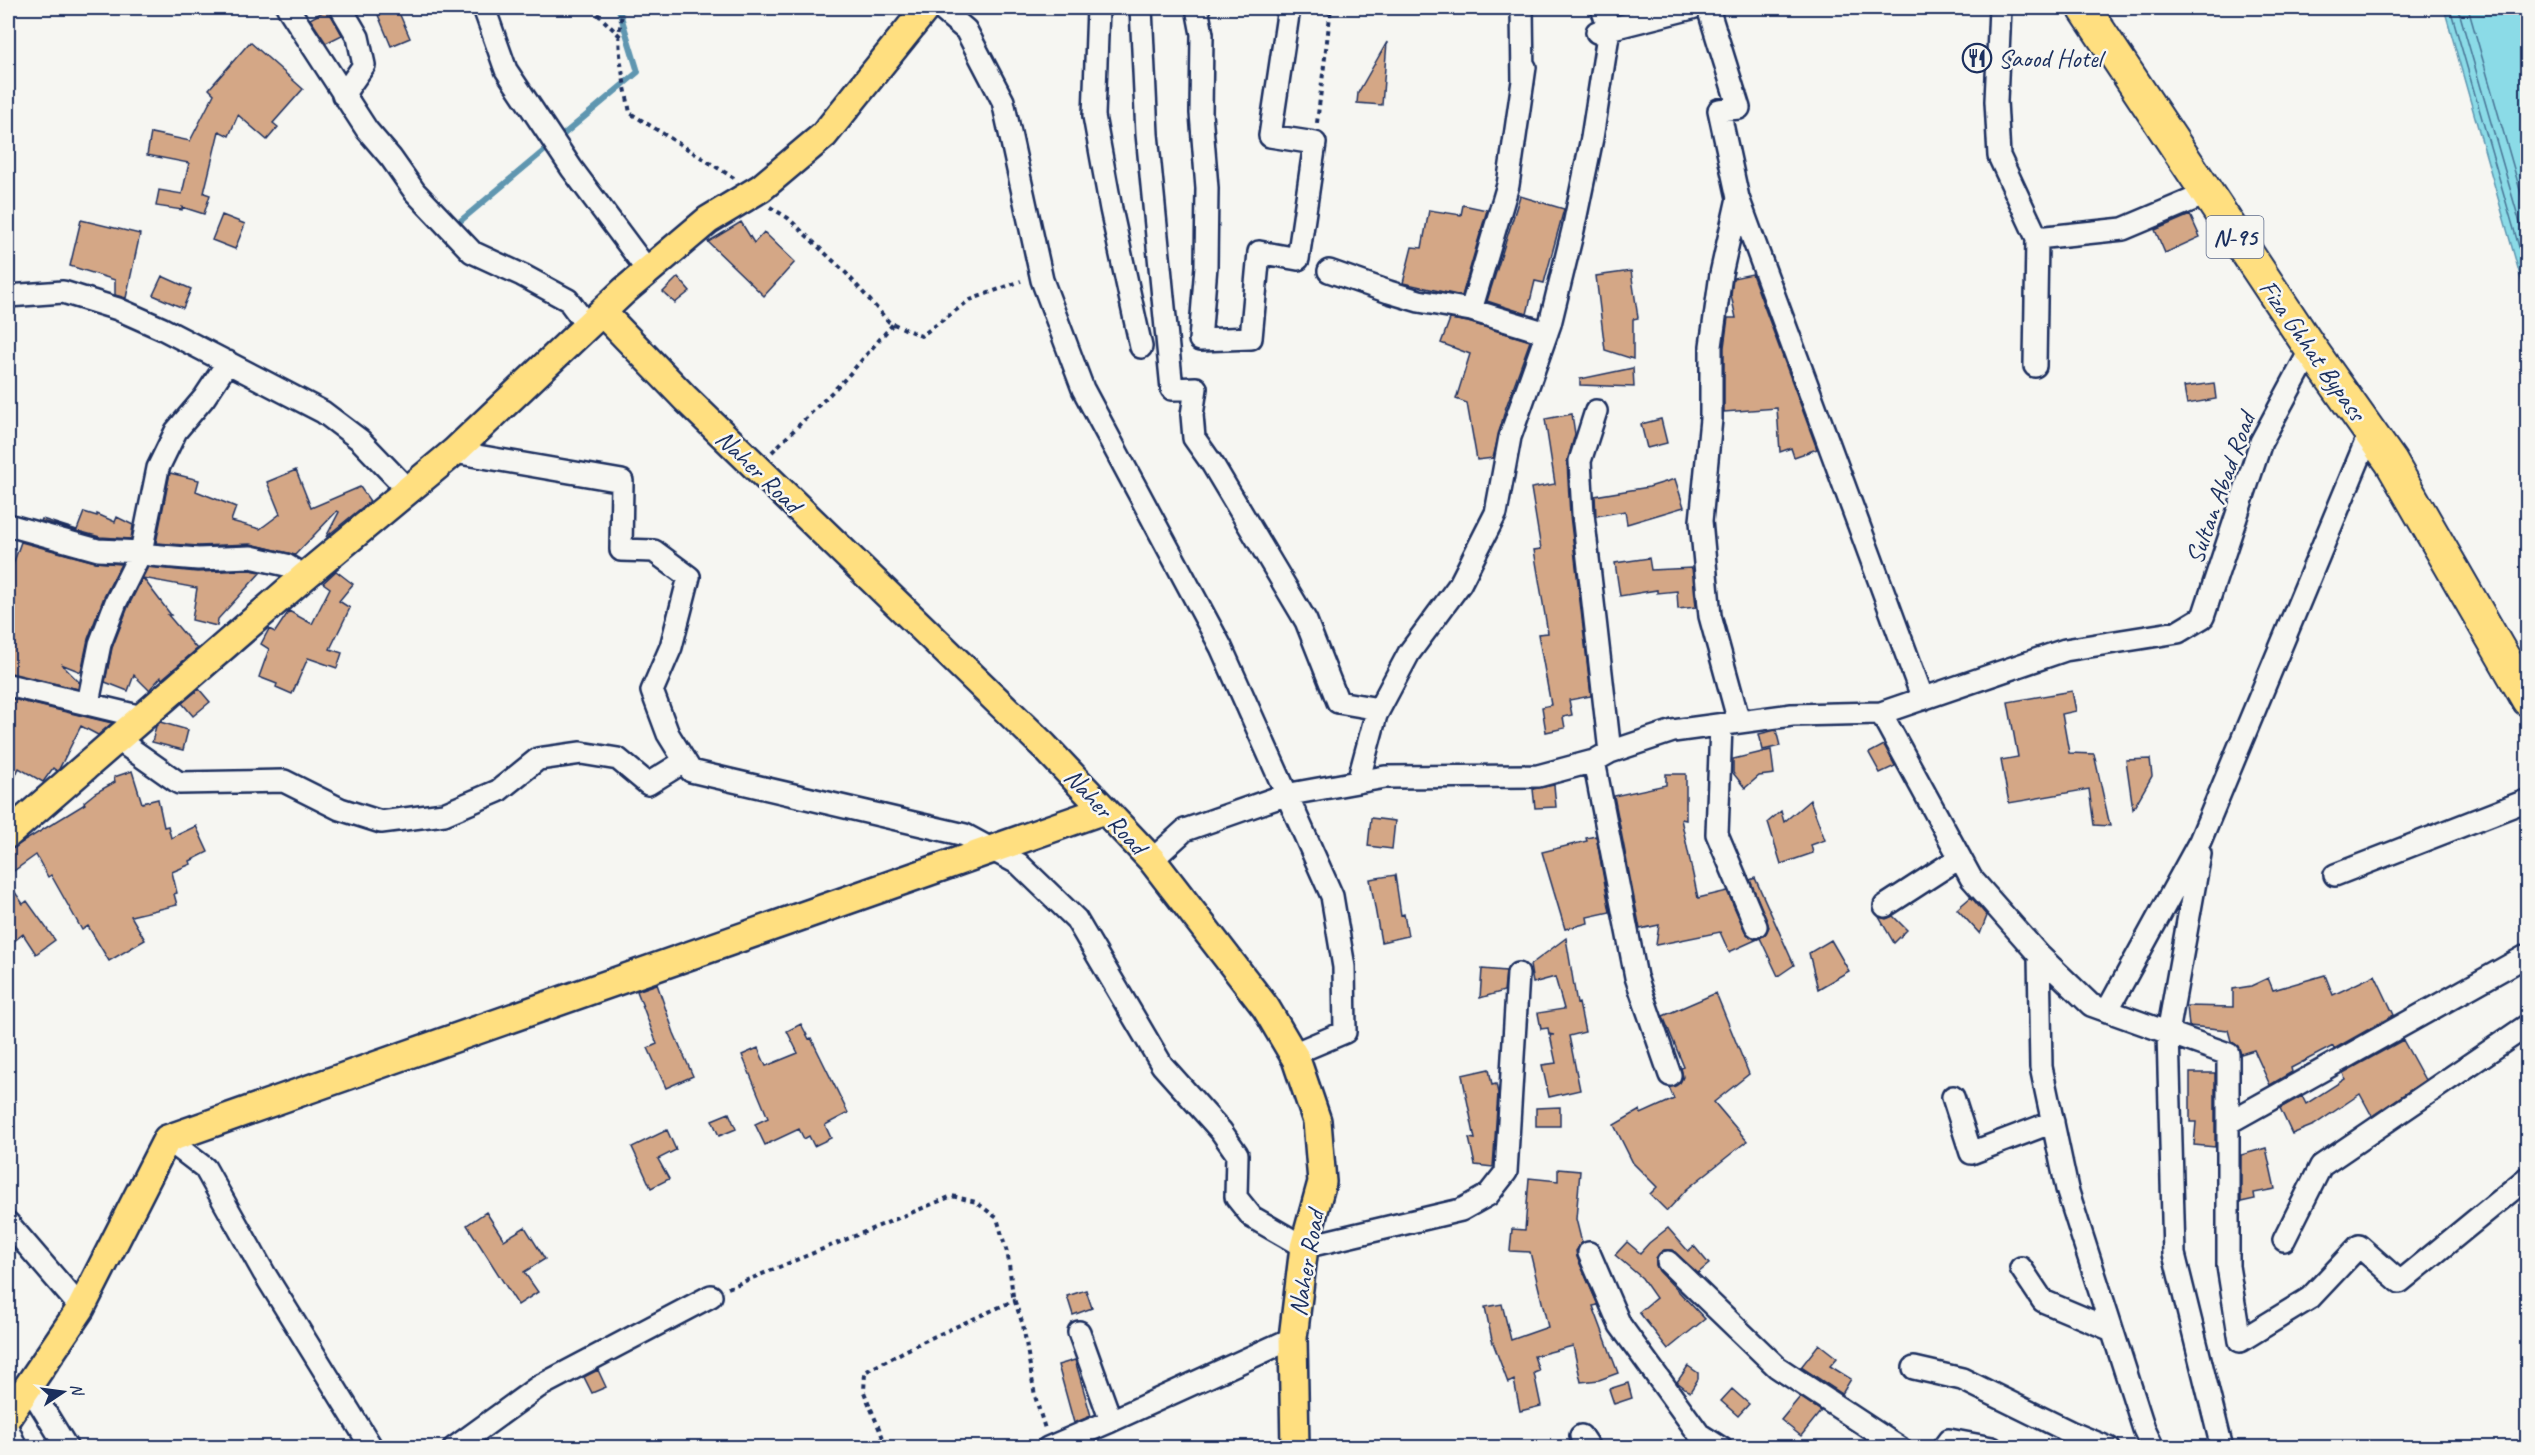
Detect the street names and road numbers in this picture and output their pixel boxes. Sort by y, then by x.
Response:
road number: N-95 [2206,216,2264,258]
street label: Fiza Ghhat Bypass [2252,273,2375,429]
street label: Sultan Abad Road [2178,405,2264,568]
street label: Naher Road [709,422,811,523]
street label: Naher Road [1057,761,1157,864]
street label: Naher Road [1281,1204,1333,1319]

